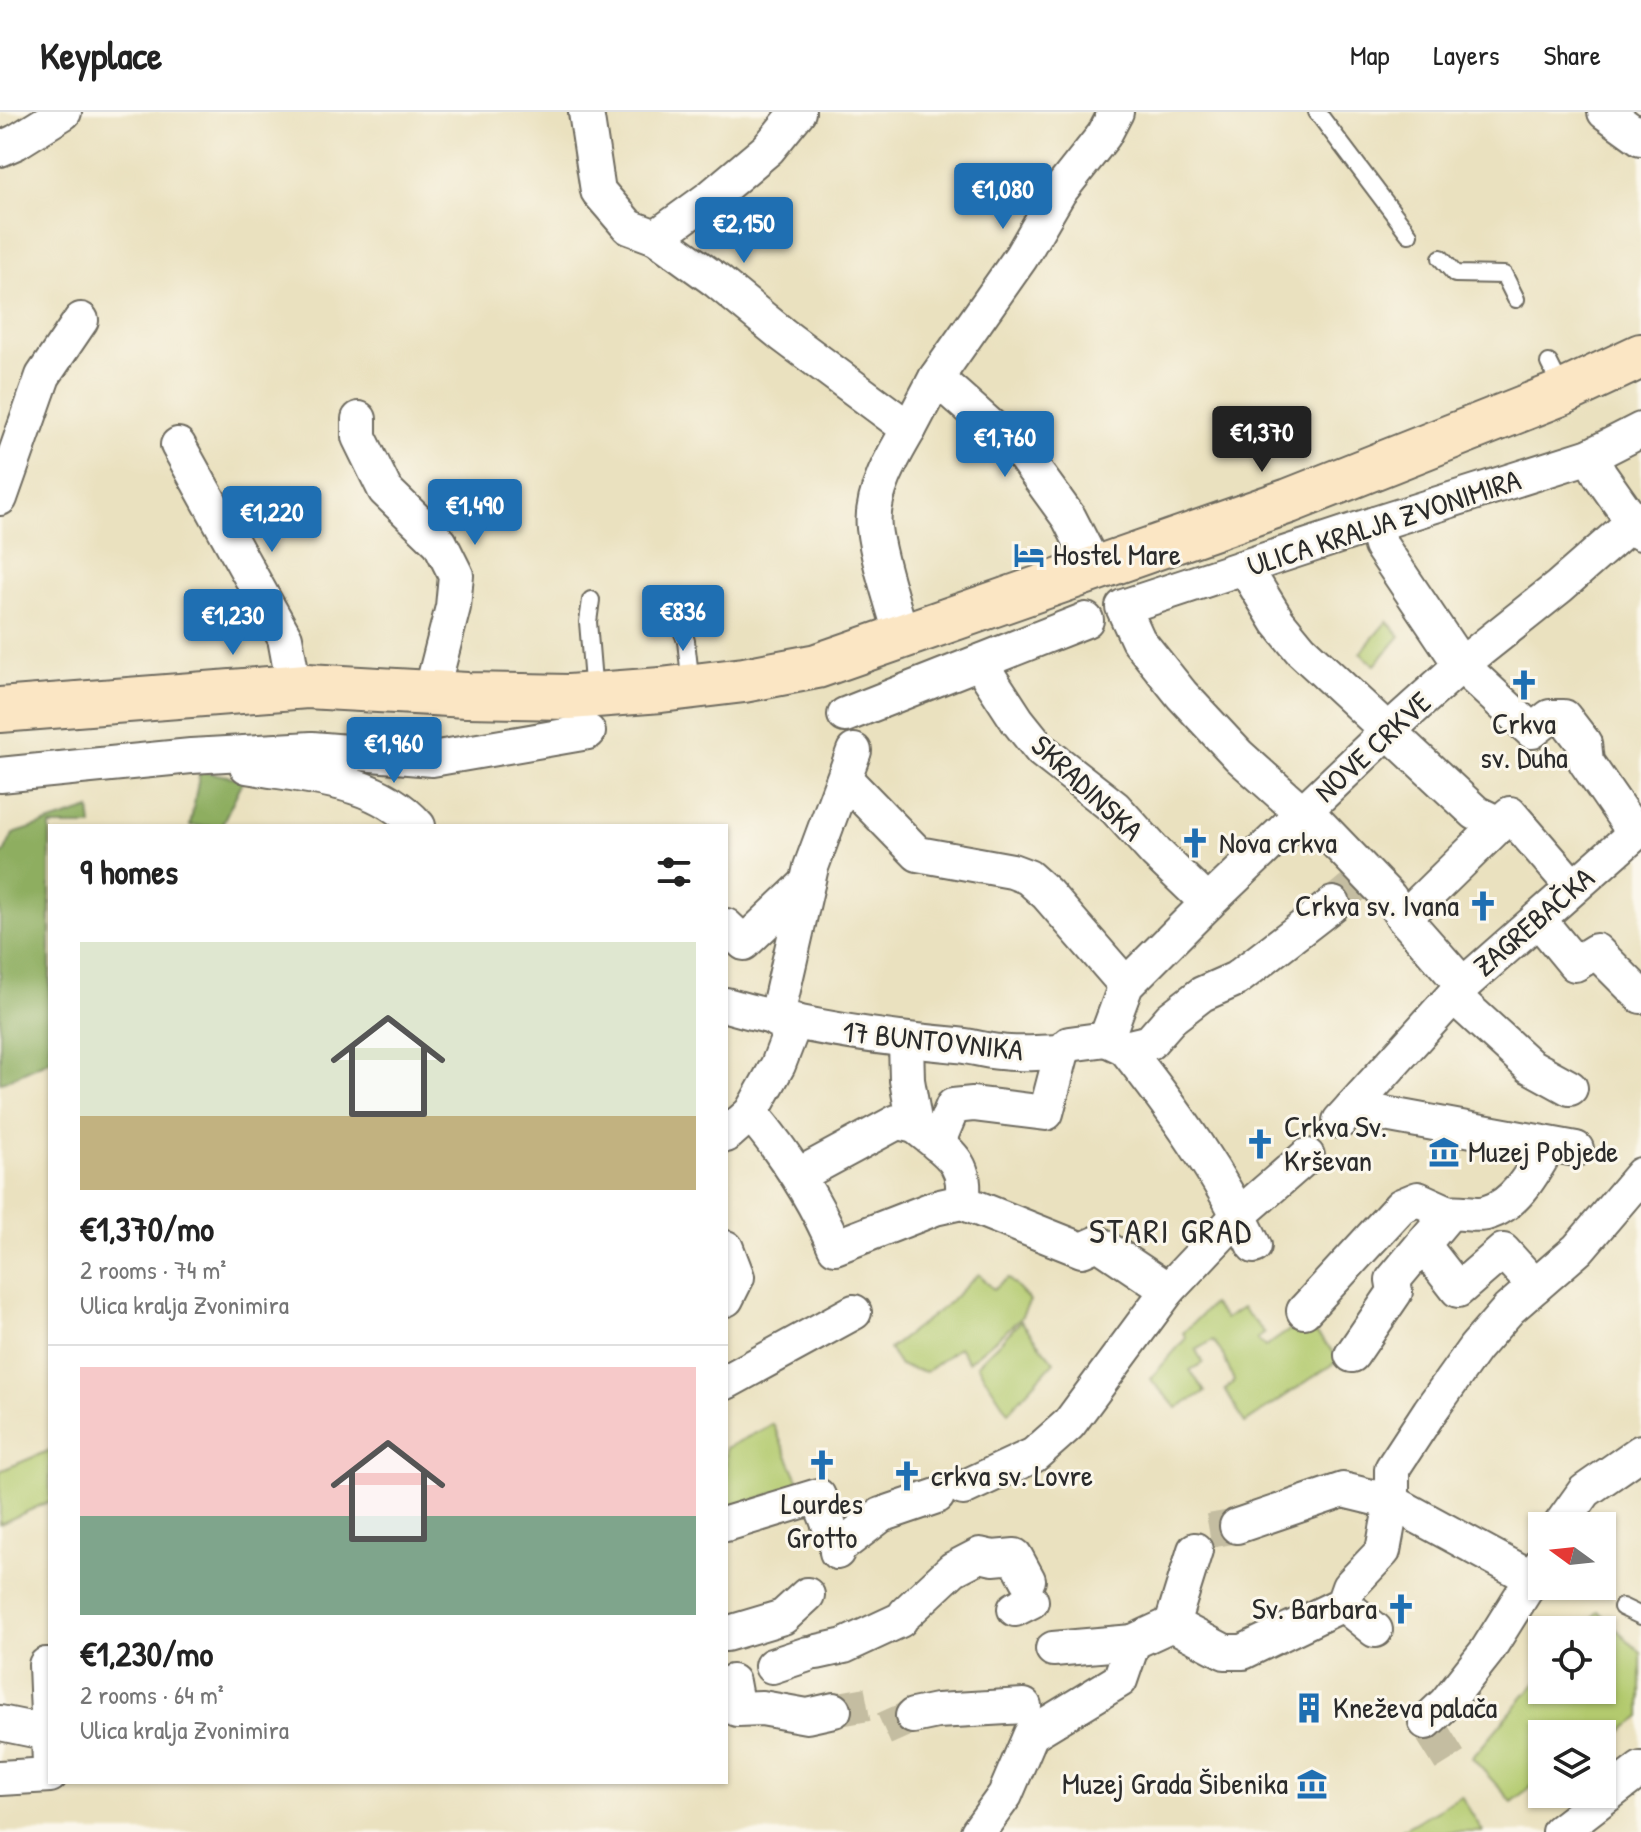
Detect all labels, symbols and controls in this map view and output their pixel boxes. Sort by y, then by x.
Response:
text: Keyplace [40,29,162,81]
text: Map [1350,36,1390,74]
text: Layers [1434,36,1499,74]
text: Share [1543,36,1601,74]
pin: €1,080 [938,163,1068,231]
text: €1,080 [972,171,1034,206]
pin: €2,150 [679,197,809,265]
text: €2,150 [713,205,775,240]
pin: €1,370 [1197,406,1327,474]
pin: €1,760 [940,411,1070,479]
text: €1,370 [1230,414,1294,449]
text: €1,760 [974,419,1036,454]
street label: ULICA KRALJA ZVONIMIRA [1242,459,1526,585]
pin: €1,490 [410,479,540,547]
pin: €1,220 [207,486,337,554]
text: €1,490 [446,487,504,522]
text: €1,220 [240,494,304,529]
place label: Hostel Mare [1053,534,1181,574]
hotel icon: Hostel Mare [1012,538,1046,572]
pin: €836 [636,585,730,653]
pin: €1,230 [168,589,298,657]
text: €836 [660,593,706,628]
text: €1,230 [202,597,264,632]
church icon: Crkva sv. Duha [1507,668,1541,702]
street label: NOVE CRKVE [1305,682,1439,811]
place label: Crkva sv. Duha [1480,703,1568,777]
pin: €1,960 [329,717,459,785]
text: €1,960 [365,725,423,760]
street label: SKRADINSKA [1023,725,1152,850]
place label: Nova crkva [1219,822,1337,862]
church icon: Nova crkva [1178,826,1212,860]
text: 9 homes [80,849,178,895]
icon: filters [652,850,696,894]
street label: ZAGREBAČKA [1464,857,1602,985]
place label: Crkva sv. Ivana [1295,885,1459,925]
church icon: Crkva sv. Ivana [1466,889,1500,923]
icon: home [316,994,460,1138]
street label: 17 BUNTOVNIKA [841,1011,1026,1069]
place label: Crkva Sv. Krševan [1284,1106,1387,1180]
church icon: Crkva Sv. Krševan [1243,1127,1277,1161]
place label: Muzej Pobjede [1468,1131,1618,1171]
museum icon: Muzej Pobjede [1427,1135,1461,1169]
text: €1,370/mo [80,1206,214,1252]
district label: STARI GRAD [1089,1208,1253,1254]
text: 2 rooms · 74 m² [80,1252,226,1287]
text: Ulica kralja Zvonimira [80,1287,289,1322]
icon: home [316,1419,460,1563]
church icon: Lourdes Grotto [805,1448,839,1482]
place label: crkva sv. Lovre [931,1455,1093,1495]
church icon: crkva sv. Lovre [890,1459,924,1493]
place label: Lourdes Grotto [781,1483,863,1557]
north arrow [1528,1512,1616,1600]
map controls [1528,1512,1616,1808]
place label: Sv. Barbara [1252,1588,1377,1628]
church icon: Sv. Barbara [1384,1592,1418,1626]
button: locate [1528,1616,1616,1704]
text: €1,230/mo [80,1631,213,1677]
text: 2 rooms · 64 m² [80,1677,224,1712]
place label: Kneževa palača [1333,1687,1498,1727]
building icon: Kneževa palača [1292,1691,1326,1725]
text: Ulica kralja Zvonimira [80,1712,289,1747]
button: layers [1528,1720,1616,1808]
place label: Muzej Grada Šibenika [1062,1763,1288,1803]
museum icon: Muzej Grada Šibenika [1295,1767,1329,1801]

